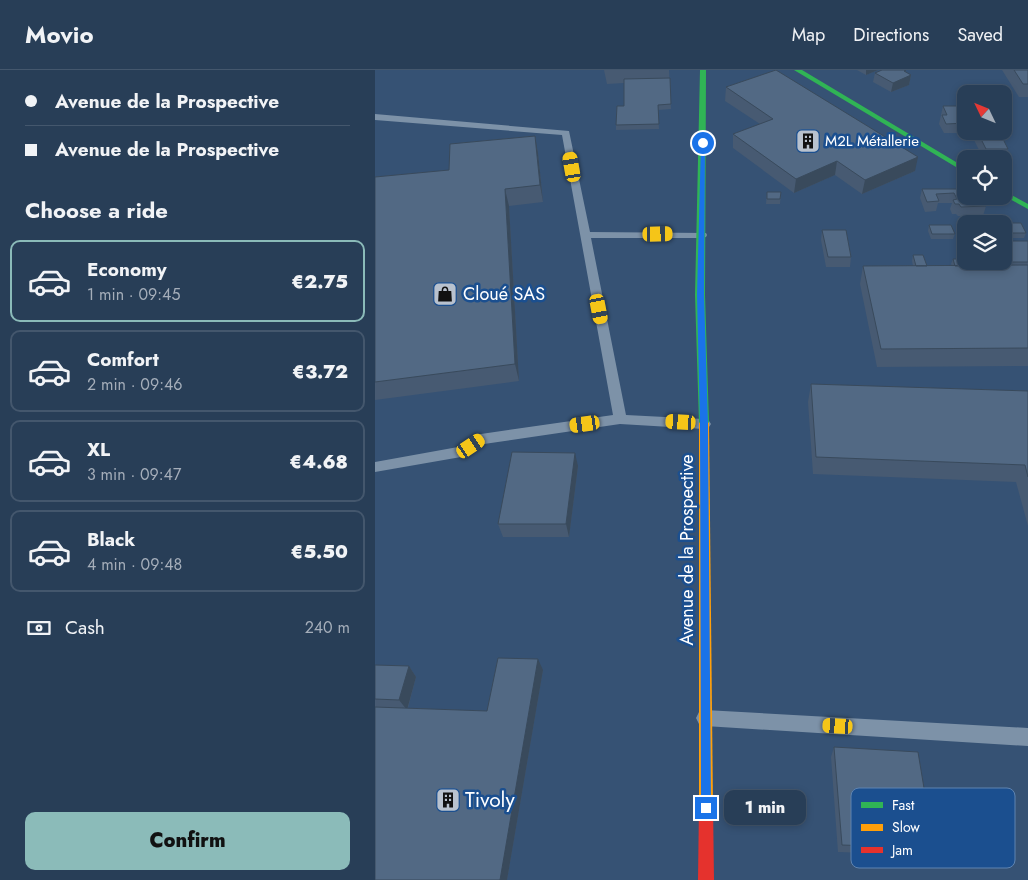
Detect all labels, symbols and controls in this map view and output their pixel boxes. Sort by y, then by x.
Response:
text: Movio [25,17,94,52]
text: Map [792,22,825,48]
text: Directions [853,22,929,48]
text: Saved [957,22,1003,48]
north arrow [957,85,1013,140]
map controls [957,85,1012,270]
text: Avenue de la Prospective [55,88,279,115]
building icon: M2L Métallerie [795,128,821,154]
place label: M2L Métallerie [825,130,919,152]
route start [692,132,714,154]
text: Avenue de la Prospective [55,136,279,163]
button: locate [957,150,1012,205]
car [562,151,581,183]
text: Choose a ride [25,194,168,226]
button: layers [957,215,1012,270]
car [642,226,673,242]
text: Economy [87,256,167,283]
icon: car [27,259,72,304]
text: €2.75 [291,268,348,295]
shop icon: Cloué SAS [432,281,458,307]
place label: Cloué SAS [463,281,545,307]
text: 1 min · 09:45 [87,283,180,306]
car [588,293,609,325]
text: Comfort [87,346,159,373]
icon: car [27,349,72,394]
text: €3.72 [292,358,348,385]
text: 2 min · 09:46 [87,373,183,396]
car [569,414,600,434]
car [665,414,696,430]
car [454,431,487,461]
text: XL [87,436,110,463]
icon: car [27,439,72,484]
text: €4.68 [289,448,348,475]
street label: Avenue de la Prospective [674,454,700,646]
text: 3 min · 09:47 [87,463,181,486]
text: Black [87,526,135,553]
icon: car [27,529,72,574]
text: €5.50 [291,538,348,565]
text: 4 min · 09:48 [87,553,182,576]
icon: cash [25,614,53,642]
text: Cash [65,614,105,641]
text: 240 m [305,616,350,639]
car [822,718,853,734]
place label: Tivoly [465,785,515,815]
building icon: Tivoly [435,787,461,813]
legend [851,788,1015,868]
callout: 1 min [723,790,806,826]
text: Fast [892,795,915,815]
text: 1 min [745,796,785,819]
route end [695,797,717,819]
button: Confirm [25,812,350,870]
text: Slow [892,817,920,837]
text: Jam [890,840,913,860]

